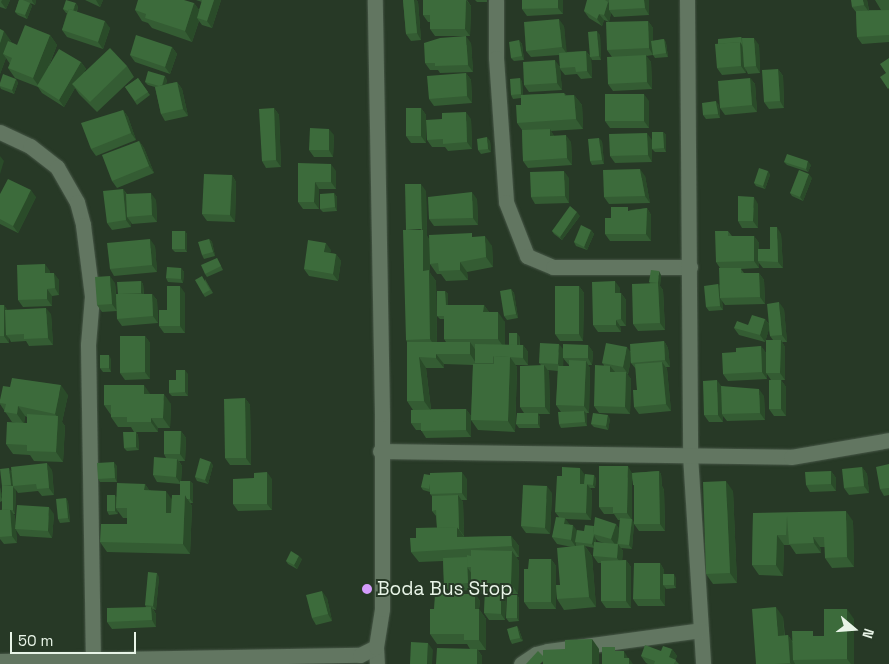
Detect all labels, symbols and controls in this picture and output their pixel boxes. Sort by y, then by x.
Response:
place label: Boda Bus Stop [377,578,512,600]
marker: Boda Bus Stop [361,583,373,595]
north arrow [829,604,879,654]
scale bar [12,622,139,654]
text: N [858,626,878,641]
text: 50 m [18,631,53,650]

